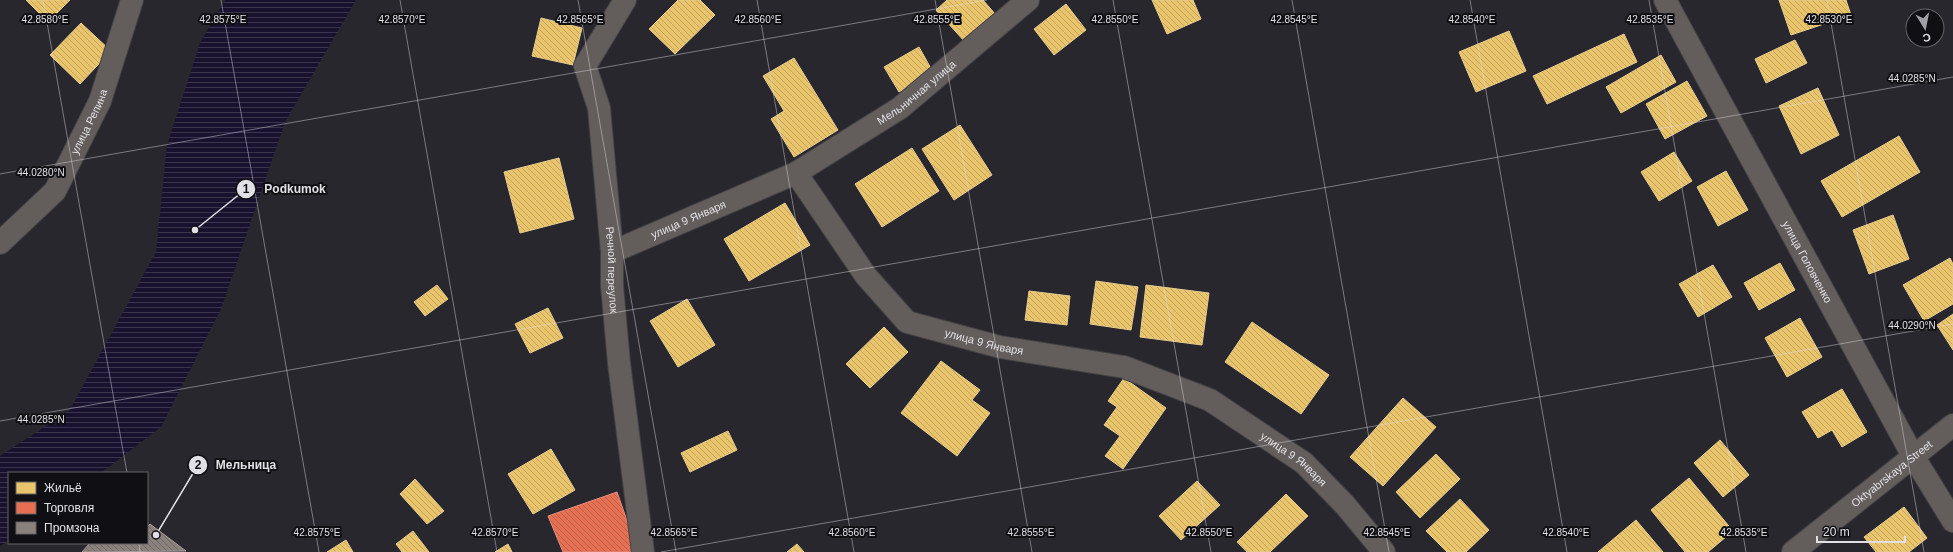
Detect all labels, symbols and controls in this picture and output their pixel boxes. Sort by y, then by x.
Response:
north arrow [1905,8,1945,48]
text: 42.8580°E [22,14,69,25]
text: 42.8575°E [200,14,247,25]
text: 42.8570°E [379,14,426,25]
text: 42.8565°E [557,14,604,25]
text: 42.8560°E [735,14,782,25]
text: 42.8555°E [914,14,961,25]
text: 42.8550°E [1092,14,1139,25]
text: 42.8545°E [1271,14,1318,25]
text: 42.8540°E [1449,14,1496,25]
text: 42.8535°E [1627,14,1674,25]
text: 42.8530°E [1806,14,1853,25]
text: С [1922,31,1932,44]
street label: Мельничная улица [875,57,959,127]
text: 44.0285°N [1888,73,1936,84]
street label: улица Репина [68,87,110,156]
text: 44.0280°N [17,167,65,178]
callout: Podkumok [236,177,334,201]
text: 1 [243,182,250,196]
text: Podkumok [264,182,326,196]
street label: улица 9 Января [649,198,728,241]
street label: улица Головченко [1780,219,1835,305]
street label: Речной переулок [604,226,620,314]
text: 44.0290°N [1888,320,1936,331]
street label: улица 9 Января [943,326,1024,357]
text: 44.0285°N [17,414,65,425]
street label: улица 9 Января [1258,430,1329,488]
street label: Oktyabrskaya Street [1849,438,1934,509]
callout: Мельница [188,453,284,477]
text: 2 [195,458,202,472]
text: Мельница [216,458,277,472]
legend [8,472,148,544]
text: Жильё [44,481,82,495]
text: Торговля [44,501,94,515]
scale bar [1817,518,1905,544]
text: Промзона [44,521,100,535]
text: 20 m [1823,525,1850,539]
text: 42.8575°E [294,527,341,538]
text: 42.8570°E [472,527,519,538]
text: 42.8565°E [651,527,698,538]
text: 42.8560°E [829,527,876,538]
text: 42.8555°E [1008,527,1055,538]
text: 42.8550°E [1186,527,1233,538]
text: 42.8545°E [1364,527,1411,538]
text: 42.8540°E [1543,527,1590,538]
text: 42.8535°E [1721,527,1768,538]

